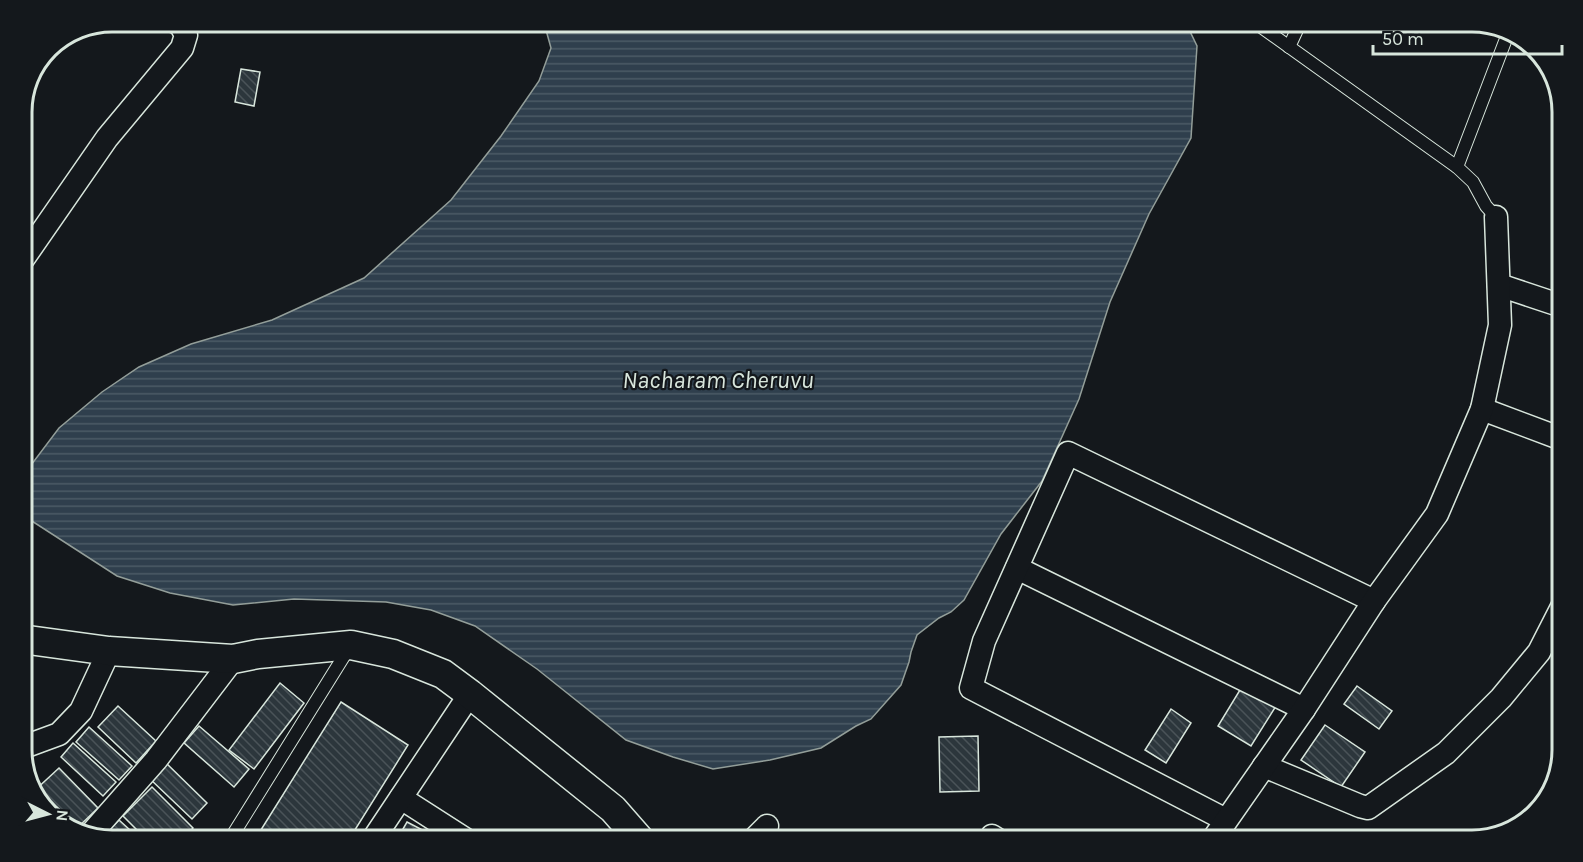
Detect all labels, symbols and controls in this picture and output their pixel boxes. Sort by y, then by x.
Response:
scale bar [1373,18,1562,56]
text: 50 m [1382,28,1424,50]
water label: Nacharam Cheruvu [622,366,814,394]
north arrow [18,784,78,844]
text: N [52,809,72,822]

